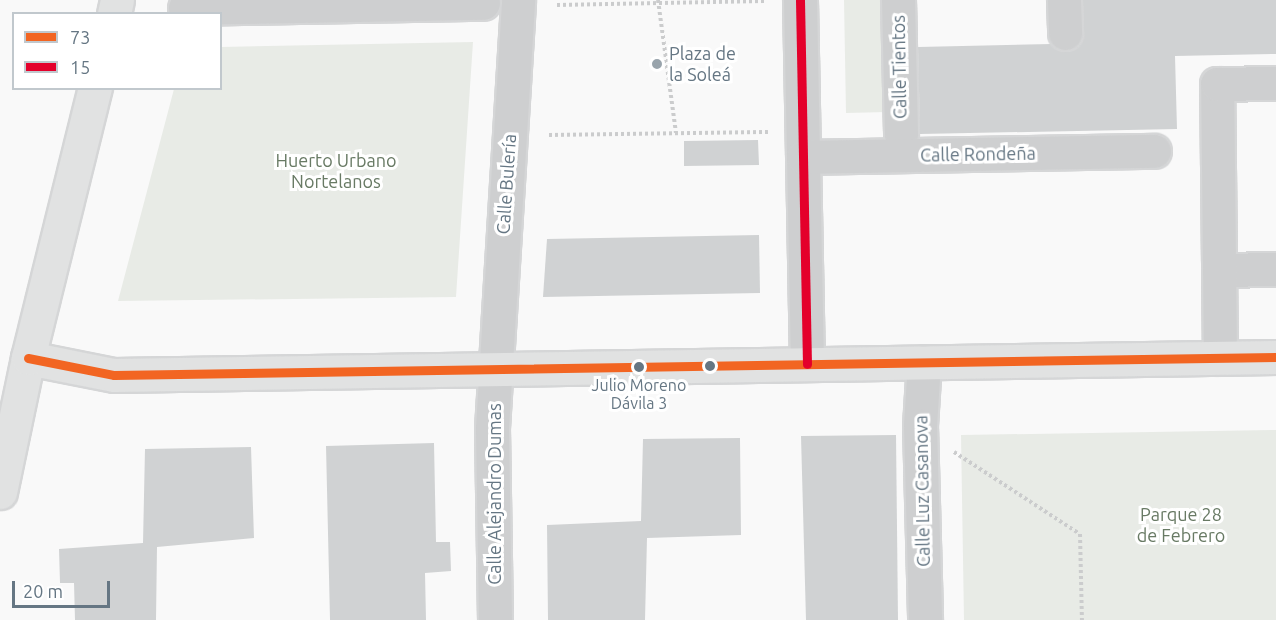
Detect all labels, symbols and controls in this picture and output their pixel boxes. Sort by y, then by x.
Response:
legend [12,12,222,90]
street label: Calle Tientos [887,15,911,119]
text: 73 [70,27,90,47]
place label: Plaza de la Soleá [669,43,736,86]
text: 15 [70,57,90,77]
marker: Plaza de la Soleá [650,57,664,71]
street label: Calle Bulería [492,133,520,235]
street label: Calle Rondeña [920,142,1036,166]
park label: Huerto Urbano Nortelanos [276,150,396,192]
unlabelled marker [704,360,716,372]
marker: Julio Moreno Dávila 3 [633,361,645,373]
place label: Julio Moreno Dávila 3 [592,375,686,413]
street label: Calle Alejandro Dumas [483,403,505,585]
street label: Calle Luz Casanova [910,415,934,567]
park label: Parque 28 de Febrero [1137,504,1225,546]
scale bar [15,569,112,607]
text: 20 m [23,581,63,601]

